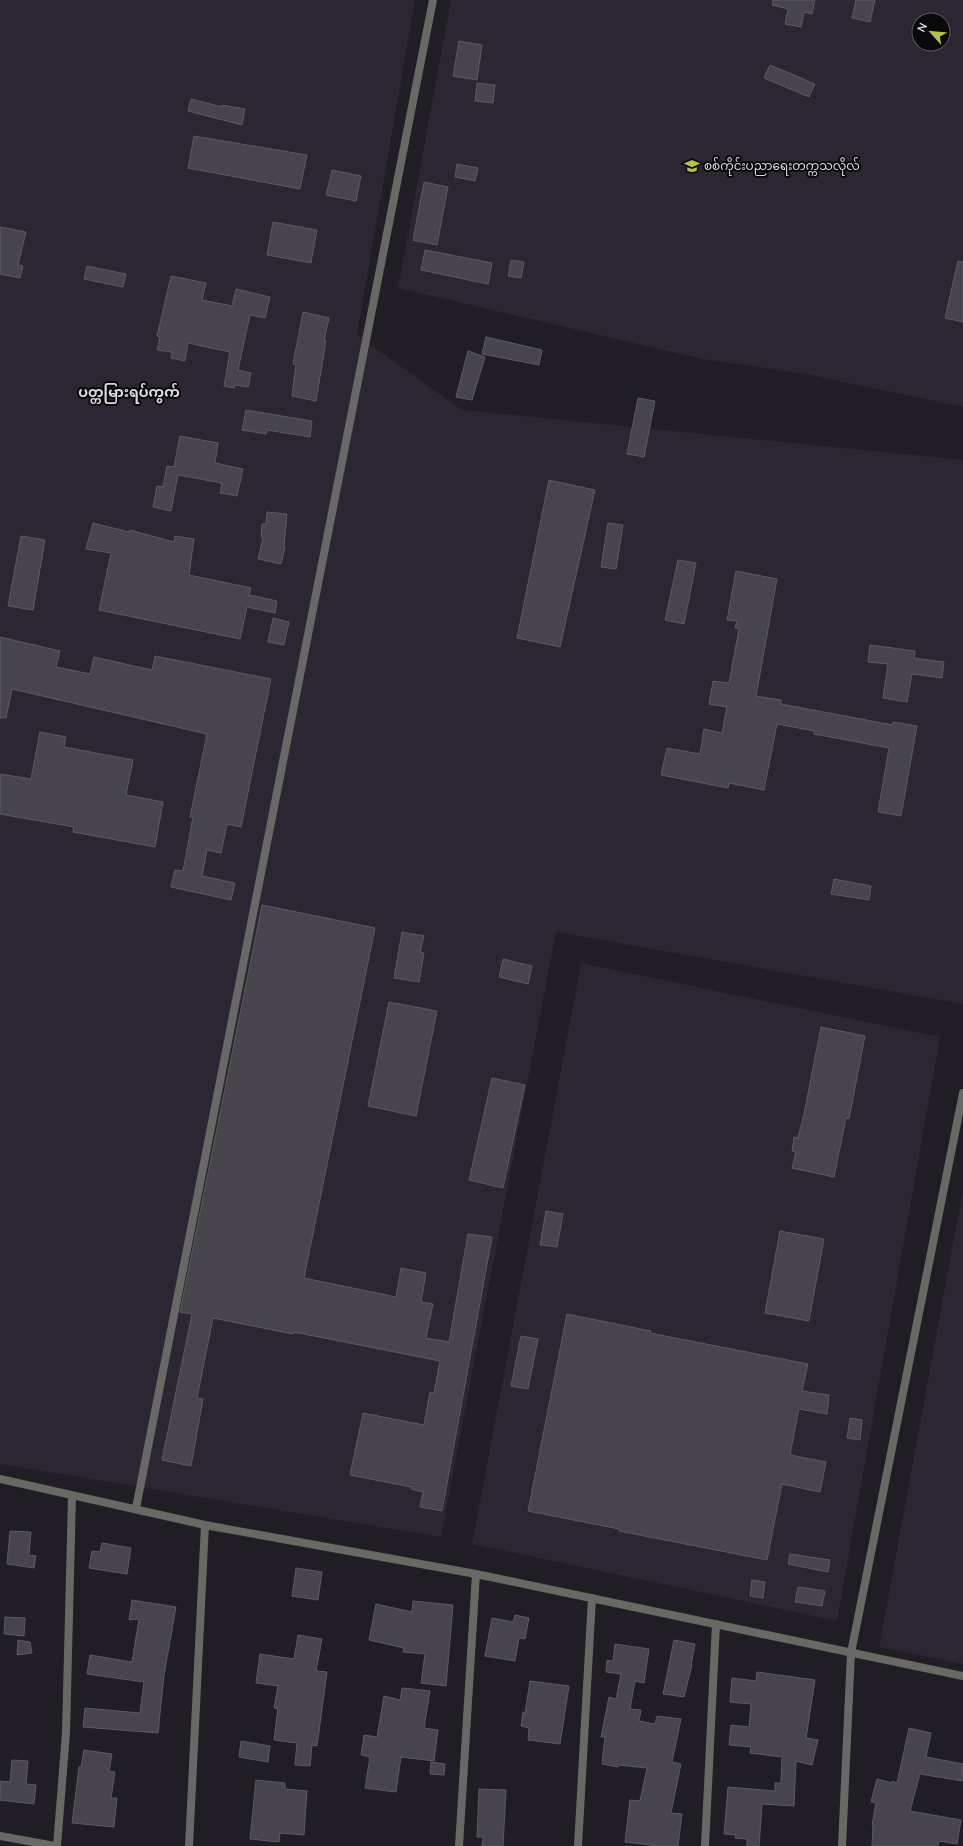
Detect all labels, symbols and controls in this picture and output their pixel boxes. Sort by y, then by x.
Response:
north arrow [911,12,951,52]
text: N [914,21,929,34]
school or university icon: စစ်ကိုင်းပညာရေးတက္ကသလိုလ် [683,157,701,175]
place label: စစ်ကိုင်းပညာရေးတက္ကသလိုလ် [704,157,860,176]
district label: ပတ္တမြားရပ်ကွက် [78,382,180,404]

